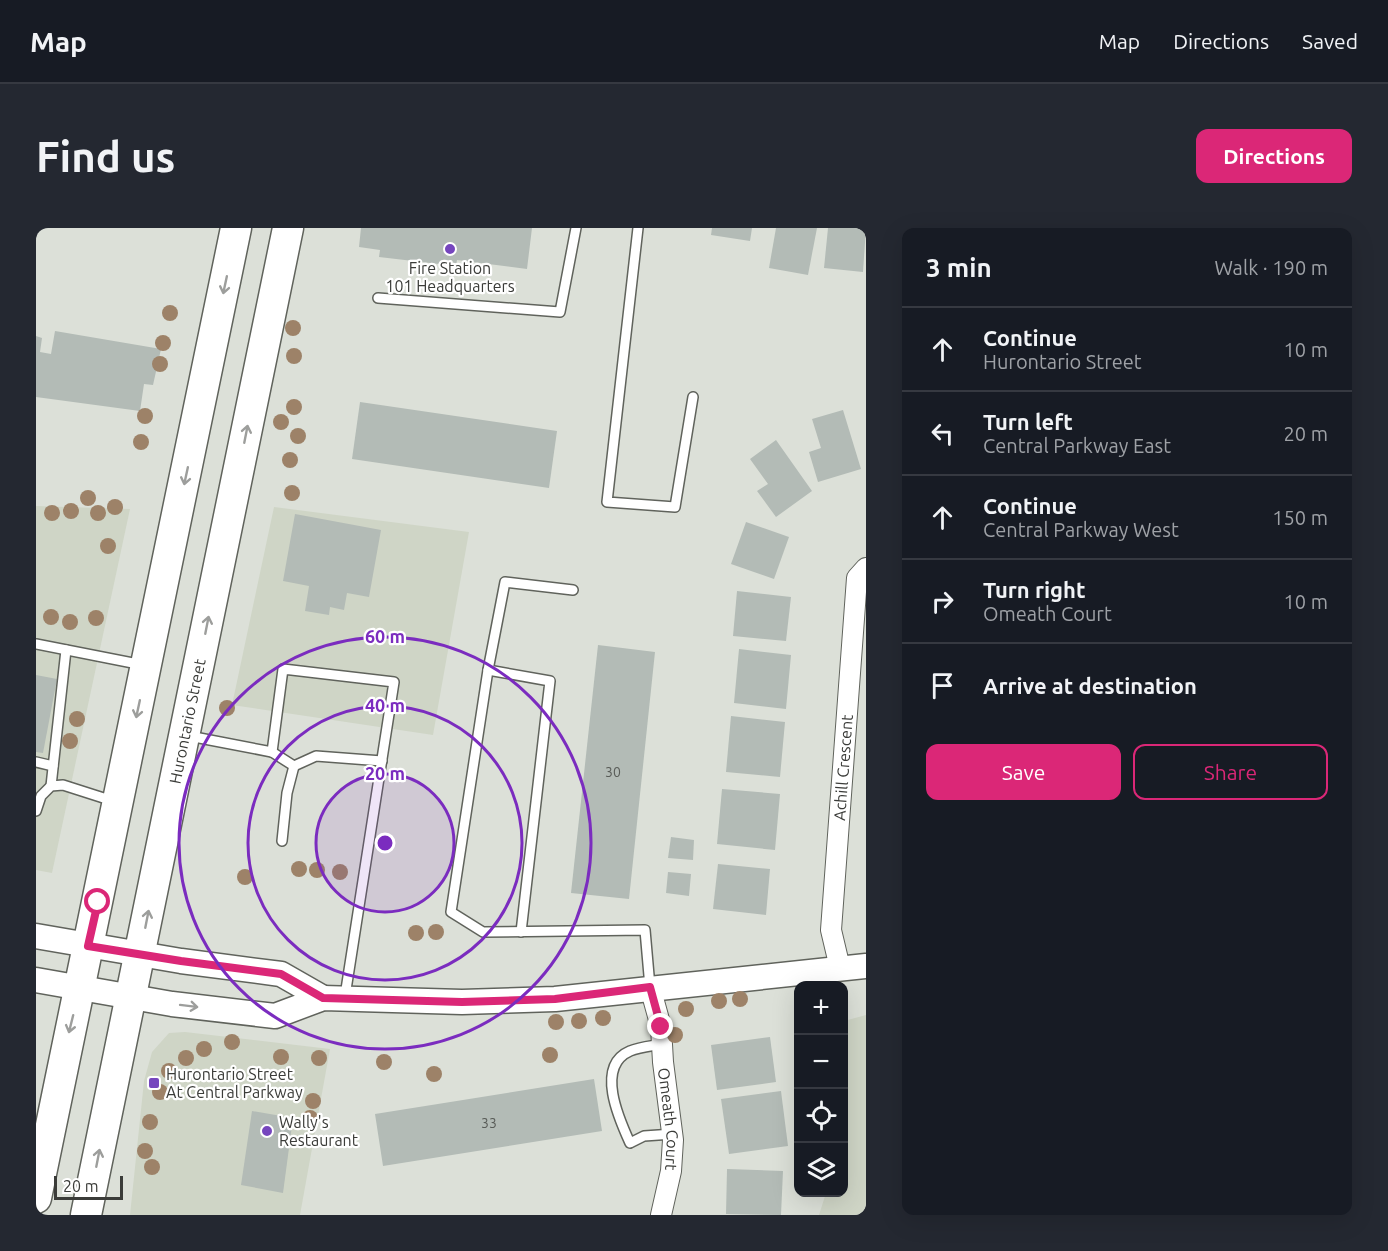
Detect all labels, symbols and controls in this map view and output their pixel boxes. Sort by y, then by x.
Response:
text: Map [30,26,87,57]
text: Map [1099,29,1140,53]
text: Directions [1173,29,1269,53]
text: Saved [1302,29,1358,53]
button: Directions [1196,129,1352,183]
text: Find us [36,133,175,180]
marker: Fire Station 101 Headquarters [443,242,457,256]
text: 3 min [926,253,992,282]
text: Walk · 190 m [1215,256,1328,279]
place label: Fire Station 101 Headquarters [385,259,515,295]
one-way arrow [219,275,230,295]
text: Continue [983,325,1077,350]
icon: ahead [926,333,959,366]
text: 10 m [1284,338,1328,361]
text: Hurontario Street [983,350,1142,373]
text: Turn left [983,409,1073,434]
icon: left [926,417,959,450]
text: 20 m [1284,422,1328,445]
one-way arrow [241,425,252,445]
text: Central Parkway East [983,434,1171,457]
one-way arrow [179,467,191,486]
text: Continue [983,493,1077,518]
icon: ahead [926,501,959,534]
text: 150 m [1272,506,1328,529]
text: Central Parkway West [983,518,1179,541]
text: Turn right [983,577,1085,602]
icon: right [926,585,959,618]
text: 10 m [1284,590,1328,613]
text: Omeath Court [983,602,1112,625]
one-way arrow [202,616,213,636]
text: 60 m [365,626,405,646]
street label: Hurontario Street [165,656,209,785]
icon: arrive [926,669,959,702]
text: Arrive at destination [983,673,1197,698]
text: 40 m [365,695,405,715]
one-way arrow [132,698,143,718]
street label: Achill Crescent [830,713,856,821]
button: Save [926,744,1121,800]
button: Share [1133,744,1328,800]
text: 20 m [365,763,405,783]
house number: 30 [605,764,621,780]
centre of rings [375,833,395,853]
route start [84,888,110,914]
one-way arrow [142,910,153,930]
map controls [794,981,848,1197]
button: + [794,981,848,1035]
one-way arrow [179,1001,199,1012]
route end [647,1013,673,1039]
one-way arrow [65,1014,77,1033]
button: − [794,1035,848,1089]
place label: Hurontario Street At Central Parkway [166,1065,303,1101]
street label: Omeath Court [655,1067,682,1172]
marker: Hurontario Street At Central Parkway [147,1076,161,1090]
button: locate [794,1089,848,1143]
place label: Wally's Restaurant [279,1113,359,1149]
house number: 33 [481,1115,497,1131]
marker: Wally's Restaurant [260,1124,274,1138]
button: layers [794,1143,848,1197]
one-way arrow [93,1148,104,1168]
scale bar [54,1173,123,1200]
text: 20 m [63,1177,99,1195]

